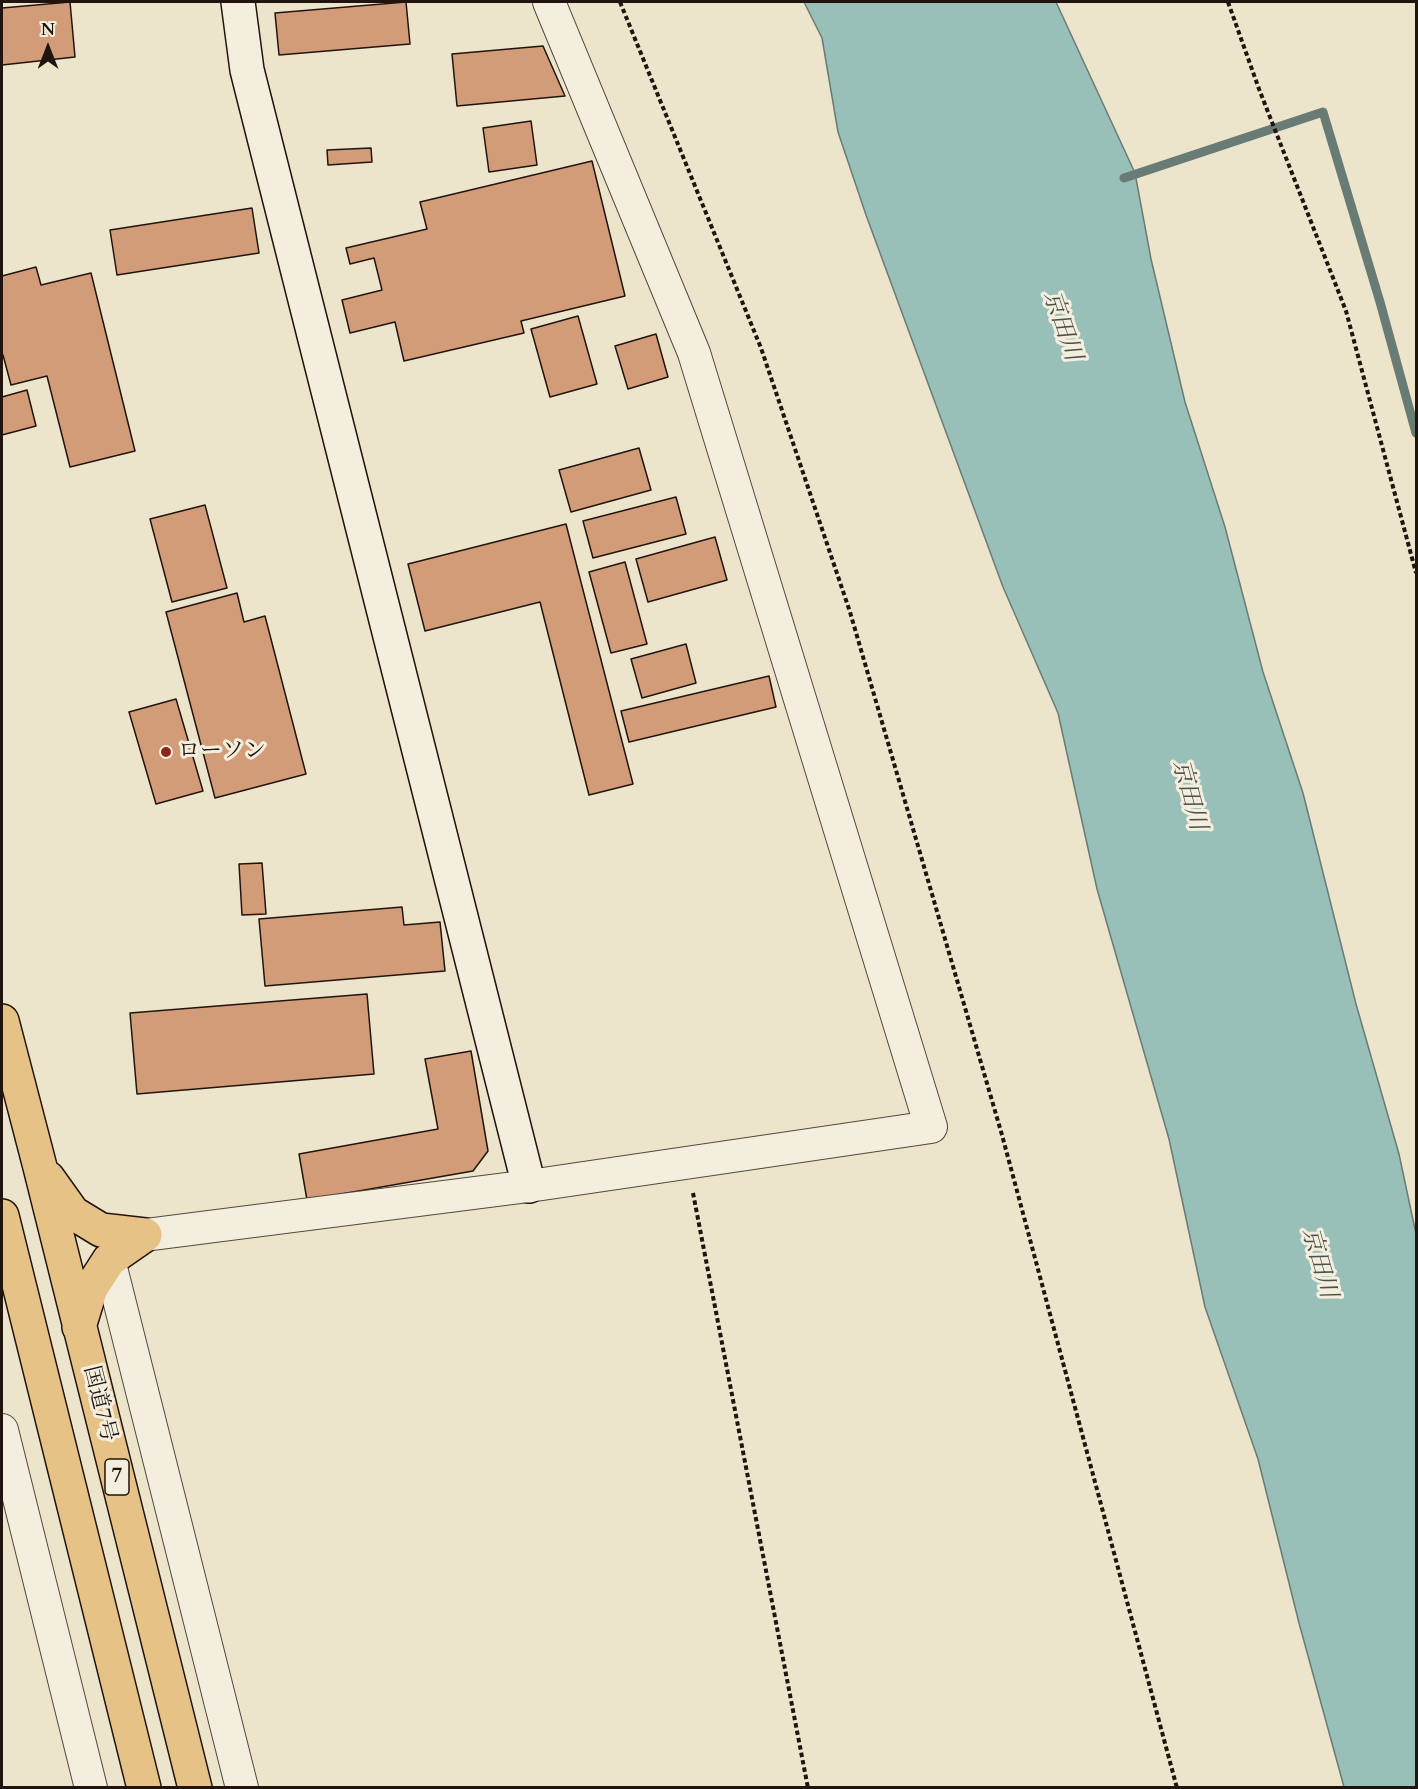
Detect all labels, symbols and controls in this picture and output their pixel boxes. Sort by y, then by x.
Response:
north arrow [18,18,78,78]
text: N [41,19,55,41]
water label: 京田川 [1036,287,1086,365]
place label: ローソン [178,739,266,765]
marker: ローソン [159,745,173,759]
water label: 京田川 [1165,756,1211,834]
water label: 京田川 [1294,1224,1342,1302]
street label: 国道7号 [77,1363,121,1445]
road number: 7 [105,1459,129,1495]

